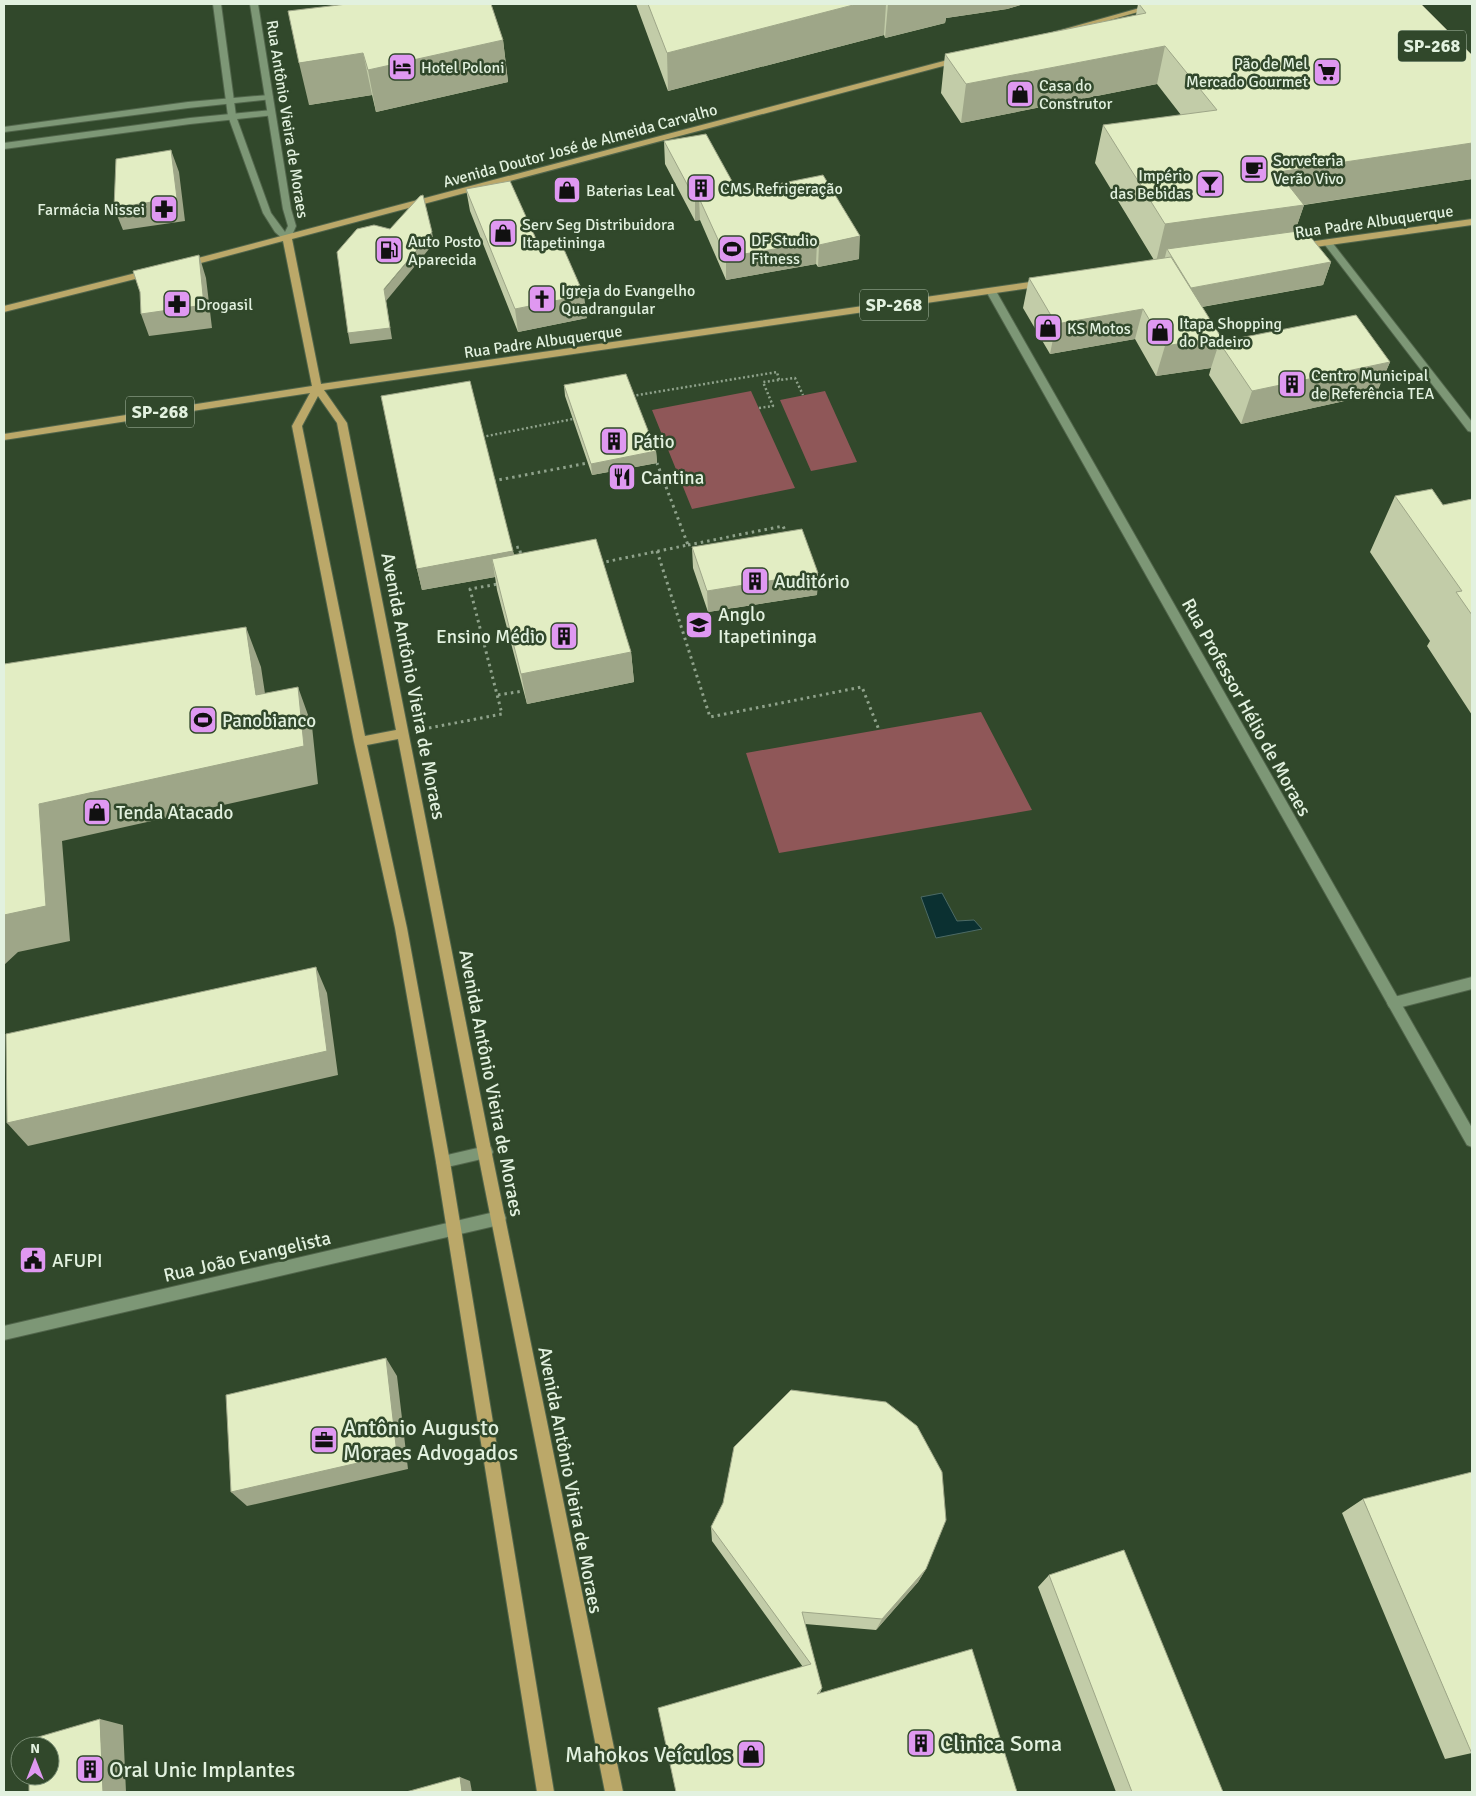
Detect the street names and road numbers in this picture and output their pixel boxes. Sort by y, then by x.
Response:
street label: Rua Antônio Vieira de Moraes [261,19,313,220]
road number: SP-268 [1398,30,1466,61]
street label: Avenida Doutor José de Almeida Carvalho [441,100,720,192]
street label: Rua Padre Albuquerque [1294,201,1455,243]
road number: SP-268 [860,290,928,320]
street label: Rua Padre Albuquerque [463,321,624,363]
road number: SP-268 [126,397,194,428]
street label: Avenida Antônio Vieira de Moraes [375,551,451,822]
street label: Rua Professor Hélio de Moraes [1176,594,1316,821]
street label: Avenida Antônio Vieira de Moraes [453,948,529,1219]
street label: Rua João Evangelista [161,1226,333,1288]
street label: Avenida Antônio Vieira de Moraes [532,1345,608,1616]

